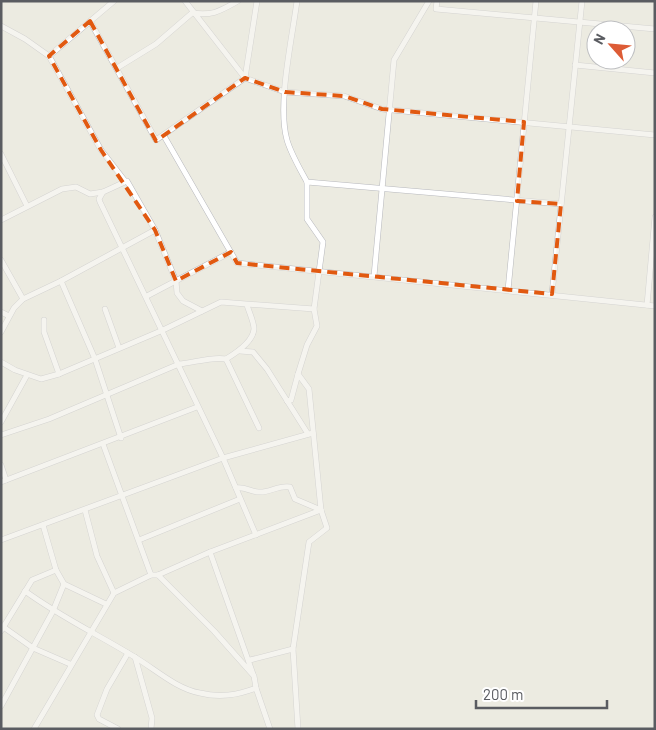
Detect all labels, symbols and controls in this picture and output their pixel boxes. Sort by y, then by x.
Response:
north arrow [586,20,636,70]
text: N [589,31,609,47]
scale bar [476,678,607,710]
text: 200 m [483,685,523,703]

